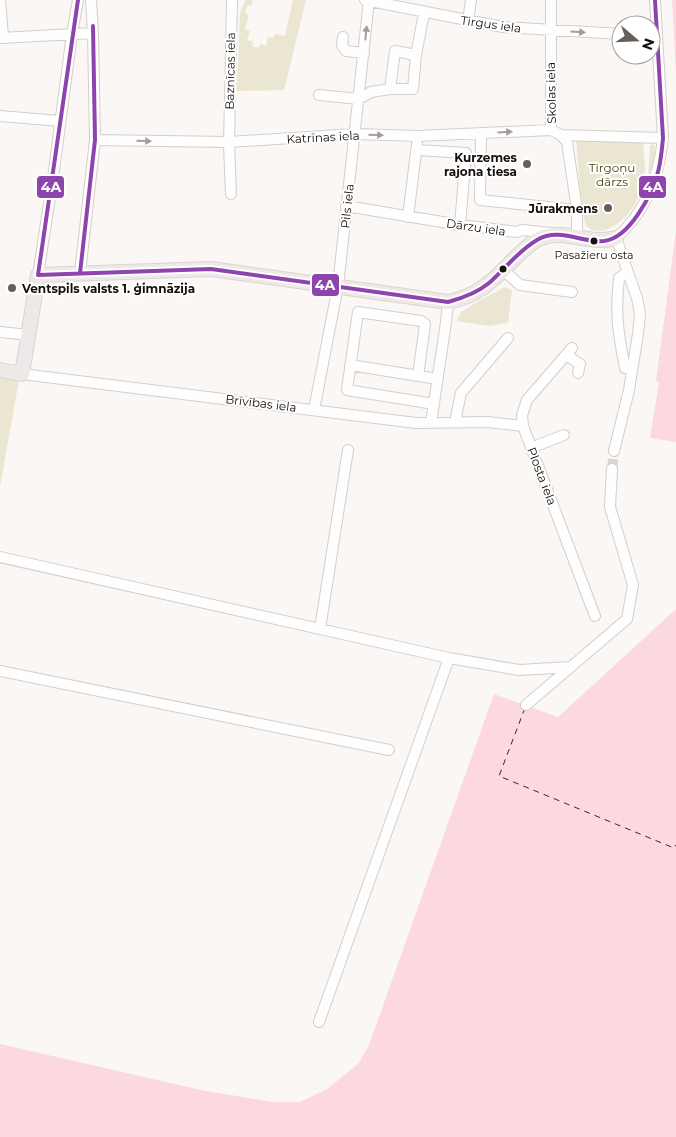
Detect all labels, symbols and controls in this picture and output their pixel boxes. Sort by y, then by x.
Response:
street label: Tirgus iela [460,12,522,36]
north arrow [611,15,661,65]
one-way arrow [362,25,370,41]
one-way arrow [570,28,586,36]
street label: Baznīcas iela [222,32,238,110]
text: N [638,36,659,53]
street label: Skolas iela [543,62,559,124]
one-way arrow [498,127,514,135]
street label: Katrīnas iela [286,128,360,146]
one-way arrow [368,131,384,139]
one-way arrow [136,137,152,145]
place label: Kurzemes rajona tiesa [444,150,518,179]
marker: Kurzemes rajona tiesa [521,158,533,170]
park label: Tirgoņu dārzs [589,160,635,189]
line badge: 4A [36,175,65,199]
line badge: 4A [638,175,667,199]
text: 4A [41,178,61,196]
text: 4A [643,178,663,196]
street label: Pils iela [337,183,357,229]
place label: Jūrakmens [527,201,599,216]
marker: Jūrakmens [602,202,614,214]
street label: Dārzu iela [445,215,507,239]
marker: Pasažieru osta [589,236,599,246]
place label: Pasažieru osta [555,248,634,262]
unlabelled marker [498,264,508,274]
line badge: 4A [311,273,340,297]
text: 4A [315,276,335,294]
place label: Ventspils valsts 1. ģimnāzija [21,281,195,296]
marker: Ventspils valsts 1. ģimnāzija [6,282,18,294]
street label: Brīvības iela [225,391,297,415]
street label: Plosta iela [524,445,560,507]

